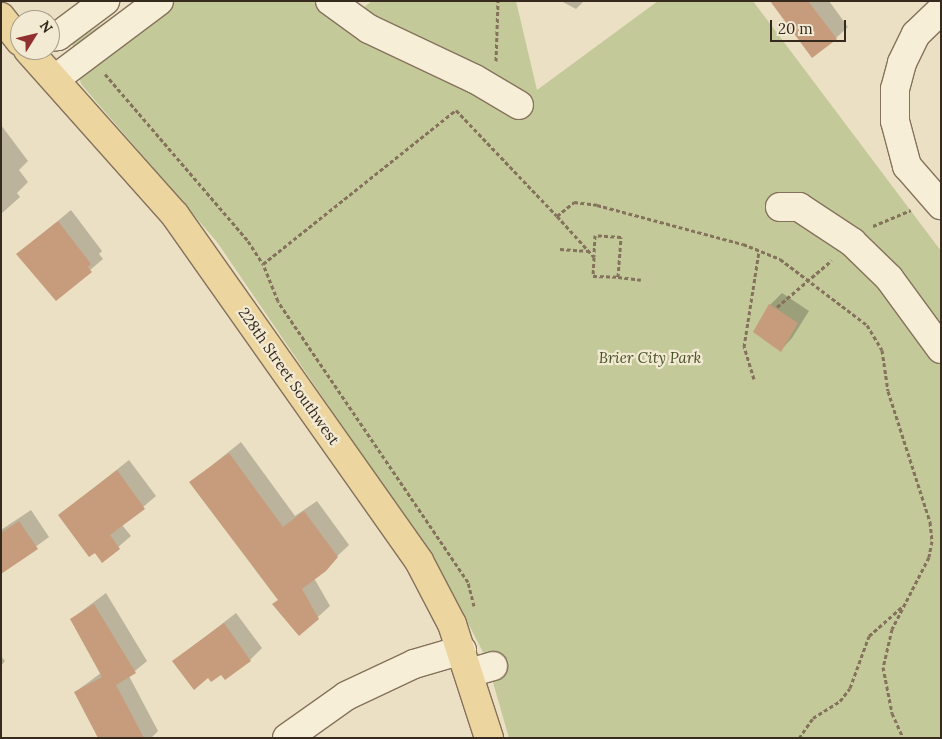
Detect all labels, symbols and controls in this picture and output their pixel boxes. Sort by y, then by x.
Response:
north arrow [10,10,60,60]
scale bar [772,10,848,42]
text: N [36,17,57,36]
text: 20 m [778,19,813,38]
street label: 228th Street Southwest [235,304,343,448]
park label: Brier City Park [599,349,701,367]

